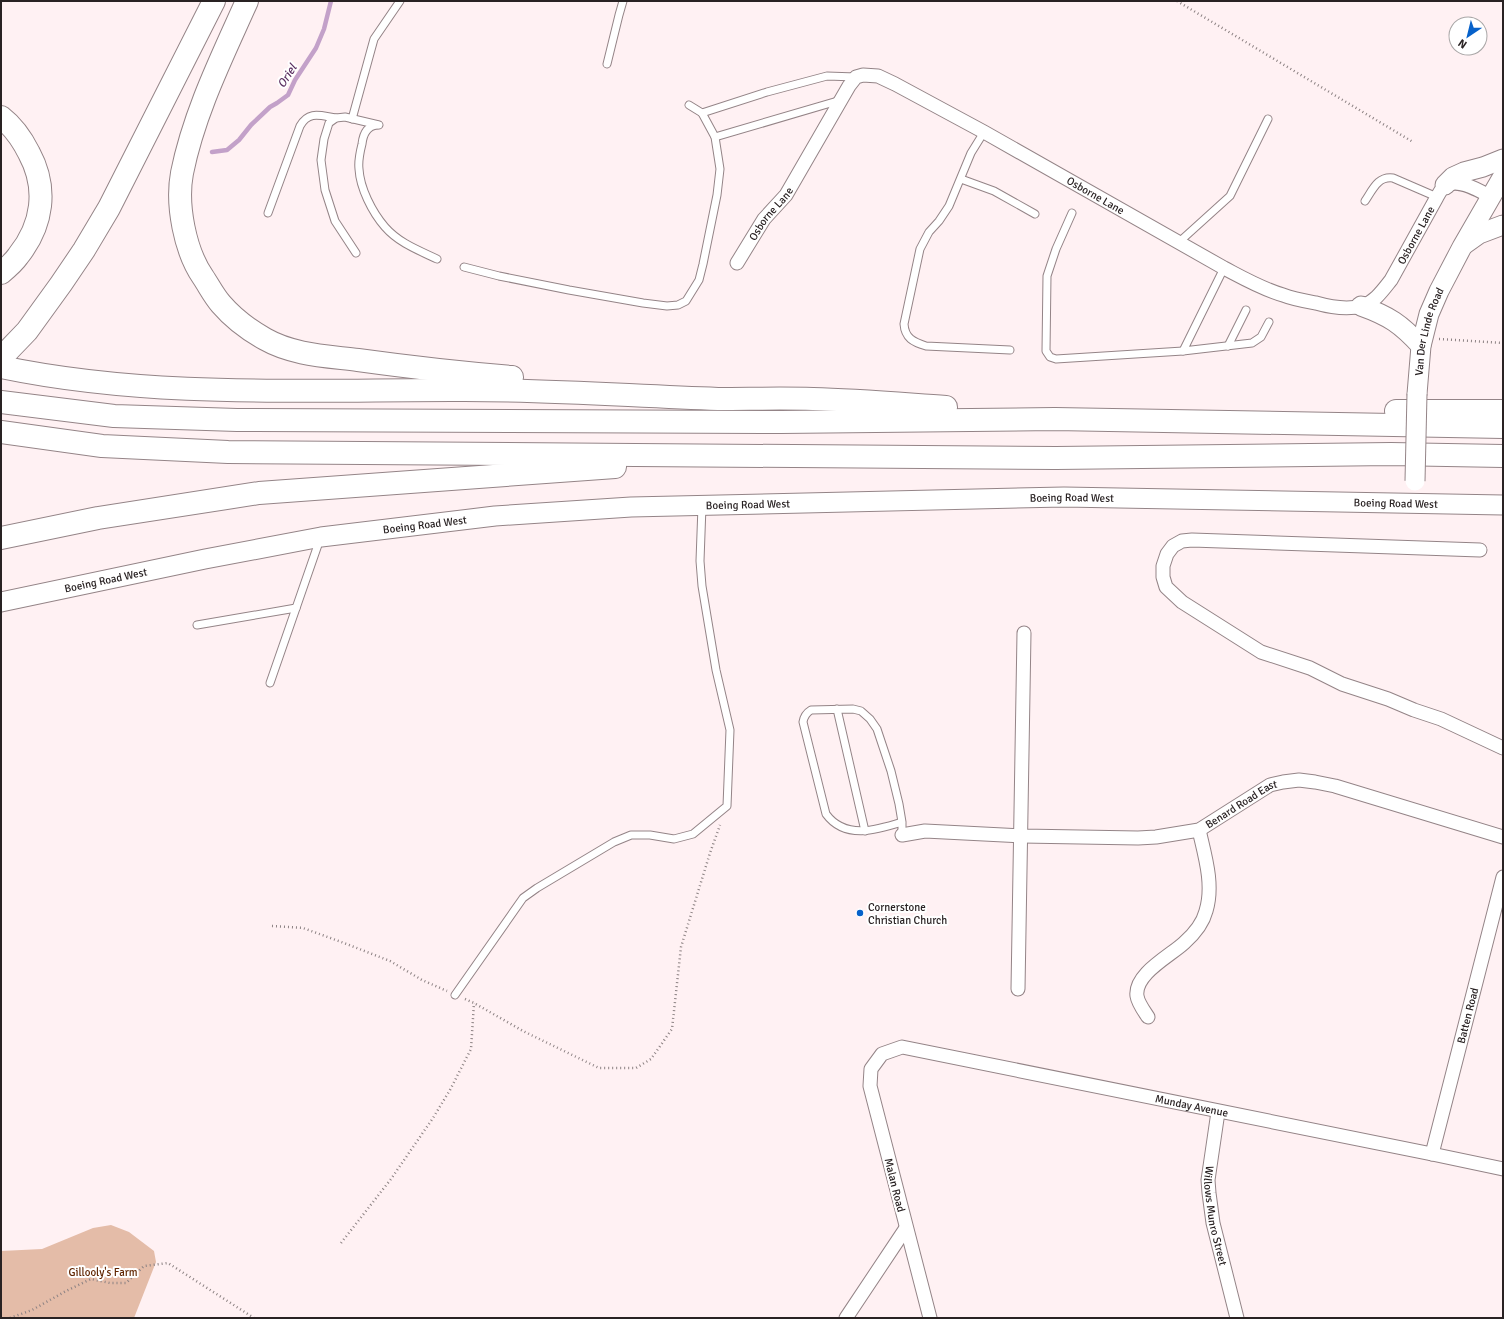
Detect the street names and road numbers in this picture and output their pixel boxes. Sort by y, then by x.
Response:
street label: Osborne Lane [1064,174,1127,217]
street label: Osborne Lane [746,185,796,243]
street label: Osborne Lane [1395,204,1438,267]
street label: Van Der Linde Road [1413,285,1447,376]
street label: Boeing Road West [1030,491,1114,505]
street label: Boeing Road West [1353,496,1438,511]
street label: Boeing Road West [706,497,790,512]
street label: Boeing Road West [382,513,468,536]
street label: Boeing Road West [63,565,149,595]
street label: Benard Road East [1203,778,1279,831]
street label: Batten Road [1455,986,1481,1045]
street label: Munday Avenue [1154,1092,1229,1120]
street label: Malan Road [882,1157,908,1214]
street label: Willows Munro Street [1201,1165,1230,1267]

